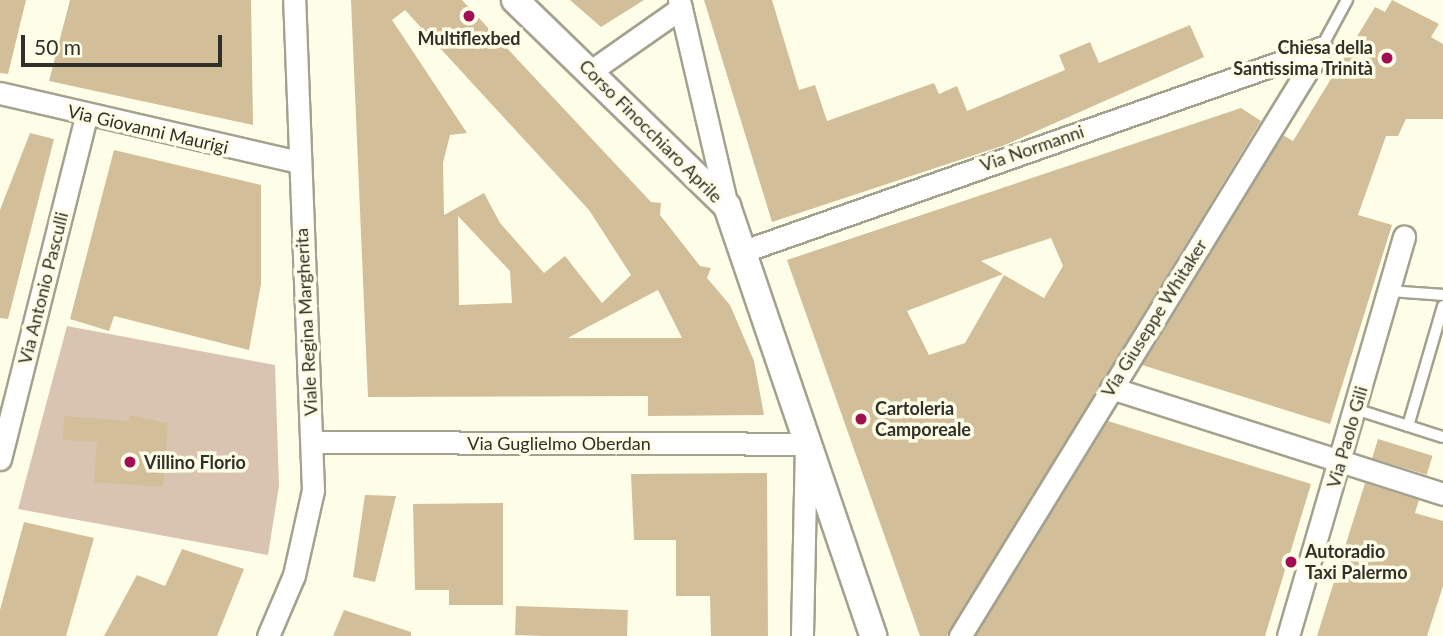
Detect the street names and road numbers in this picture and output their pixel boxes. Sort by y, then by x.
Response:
street label: Corso Finocchiaro Aprile [575,55,727,207]
street label: Via Giovanni Maurigi [65,100,231,158]
street label: Via Normanni [977,120,1087,176]
street label: Via Antonio Pasculli [14,209,72,367]
street label: Viale Regina Margherita [290,227,322,417]
street label: Via Giuseppe Whitaker [1097,235,1211,401]
street label: Via Paolo Gili [1322,384,1372,490]
street label: Via Guglielmo Oberdan [467,432,651,454]

